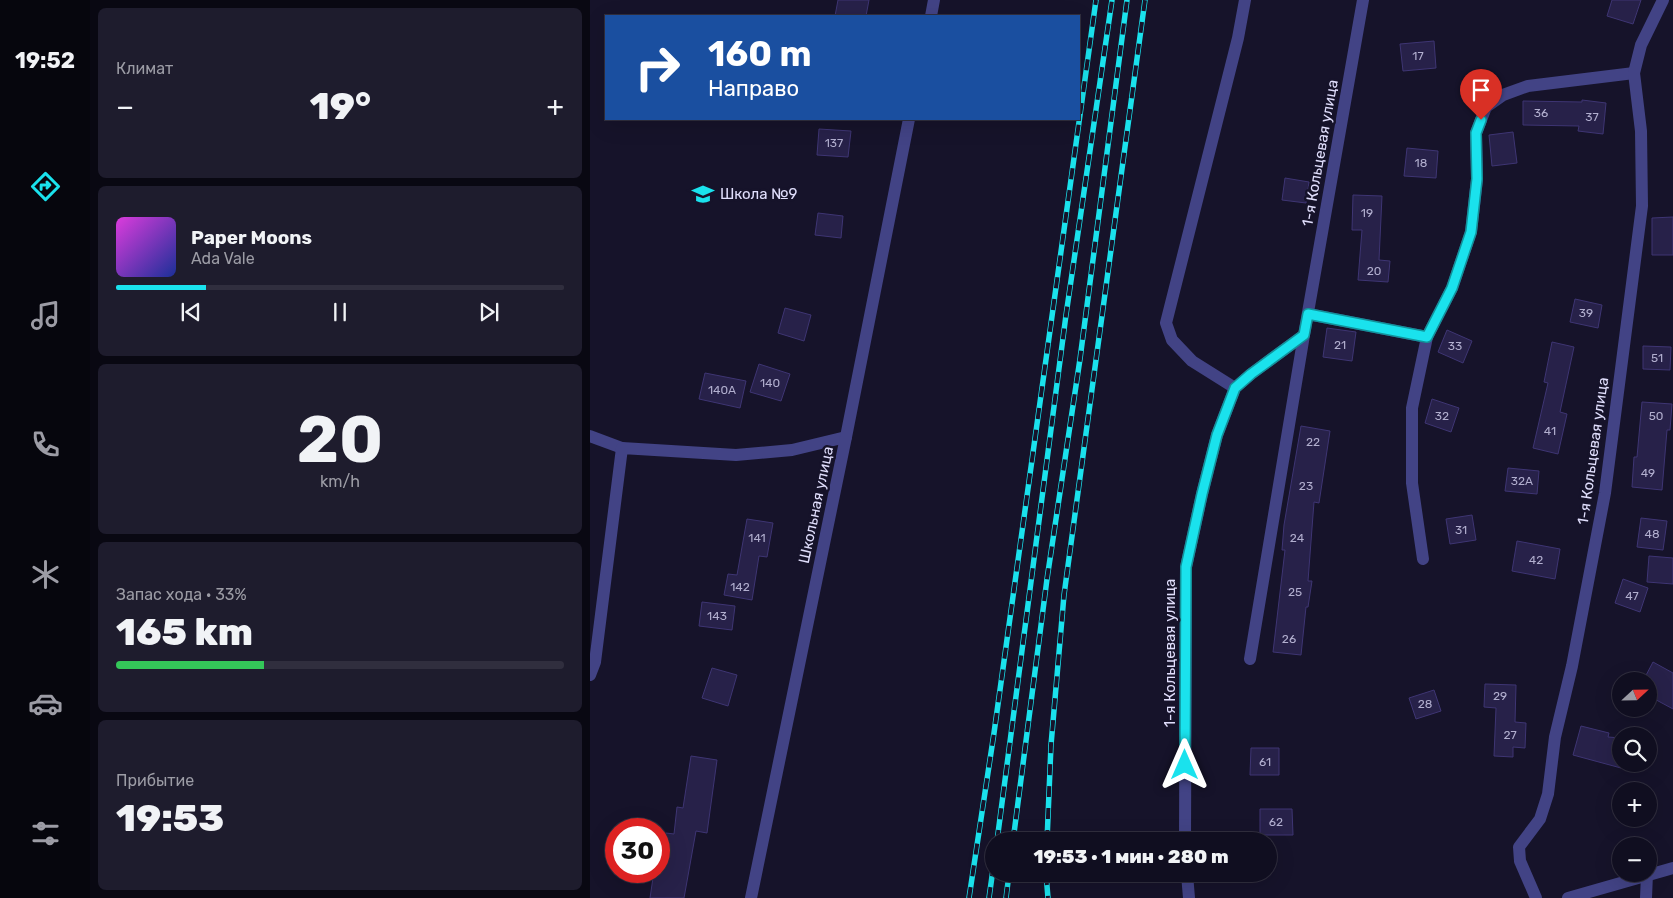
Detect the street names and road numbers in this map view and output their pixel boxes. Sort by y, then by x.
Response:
street label: 1-я Кольцевая улица [1298,78,1342,228]
street label: 1-я Кольцевая улица [1574,376,1612,526]
street label: Школьная улица [795,445,837,565]
street label: 1-я Кольцевая улица [1161,579,1179,727]

